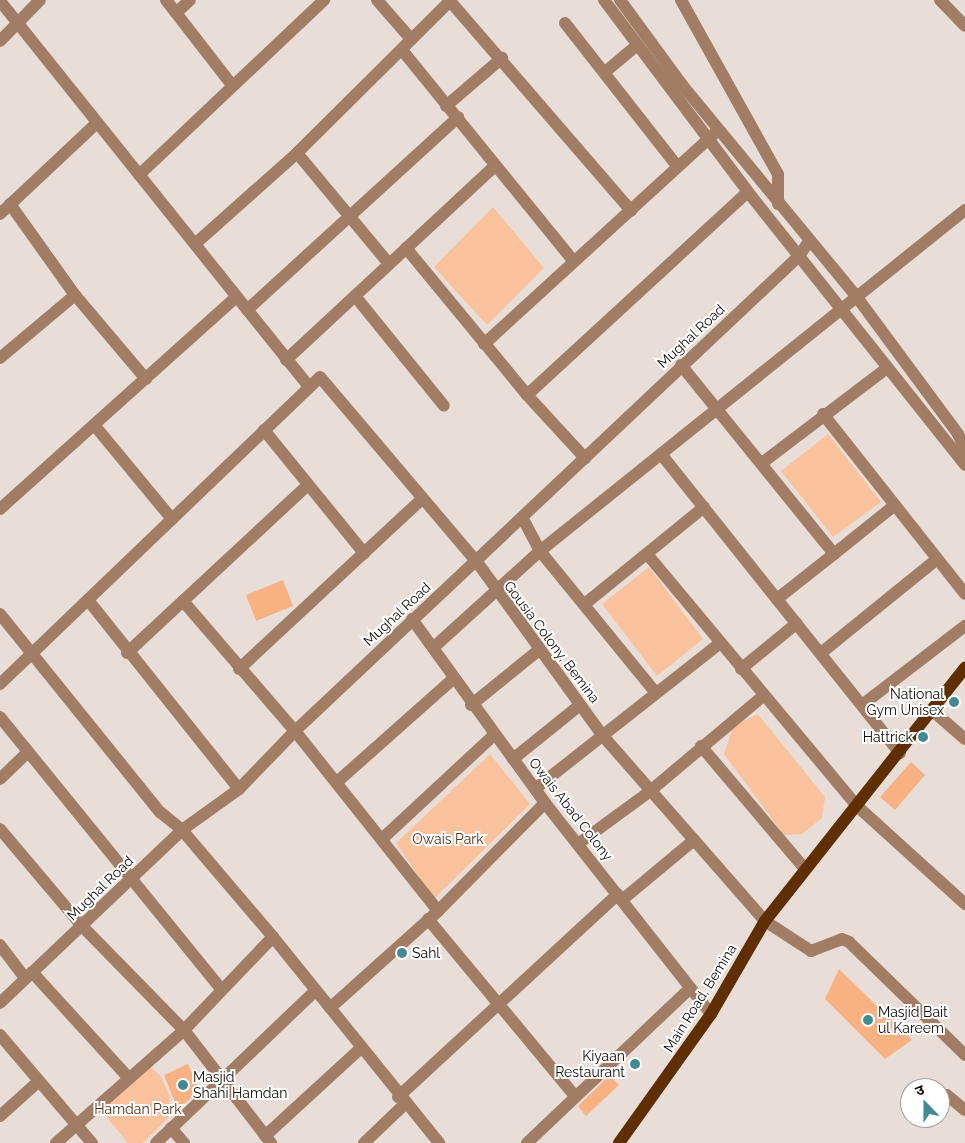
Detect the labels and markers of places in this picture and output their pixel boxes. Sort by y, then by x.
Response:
place label: National Gym Unisex [867,686,944,719]
marker: National Gym Unisex [948,696,960,708]
place label: Hattrick [863,729,913,745]
marker: Hattrick [917,731,929,743]
place label: Sahl [412,945,440,961]
marker: Sahl [396,947,408,959]
place label: Masjid Bait ul Kareem [878,1004,948,1036]
marker: Masjid Bait ul Kareem [862,1014,874,1026]
place label: Kiyaan Restaurant [555,1048,625,1080]
marker: Kiyaan Restaurant [629,1058,641,1070]
place label: Masjid Shahi Hamdan [193,1069,287,1102]
marker: Masjid Shahi Hamdan [177,1079,189,1091]

